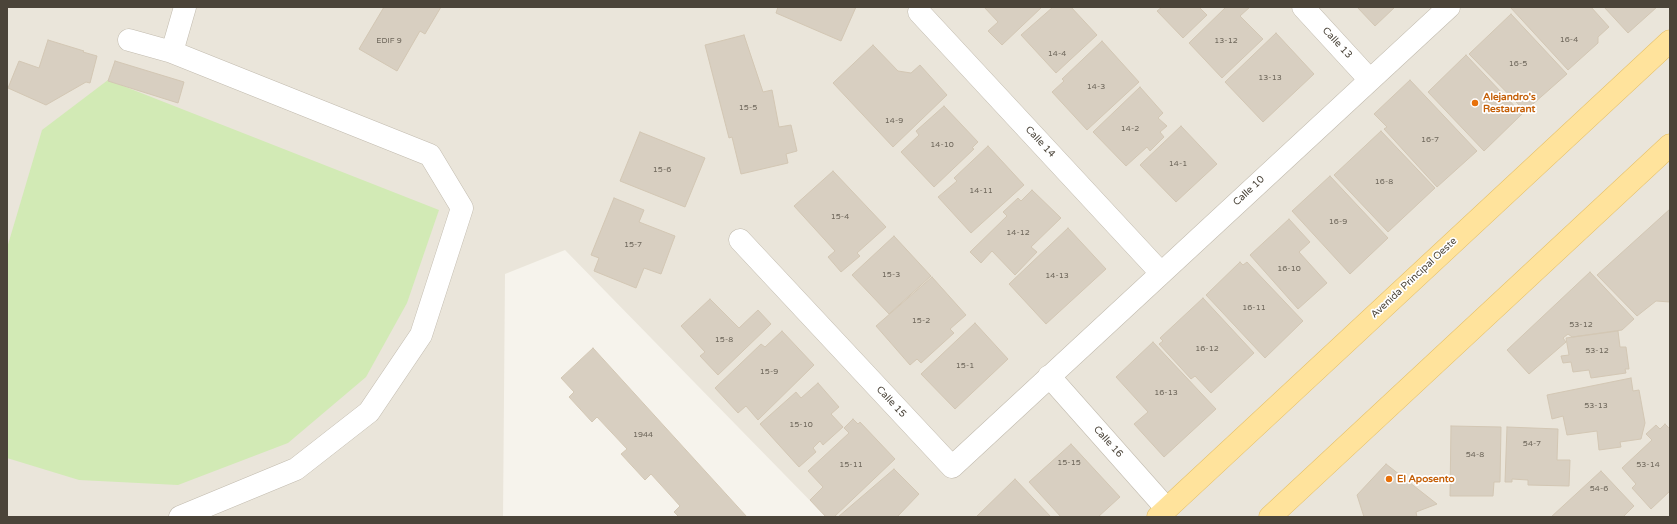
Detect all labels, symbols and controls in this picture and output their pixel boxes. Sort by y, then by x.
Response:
street label: Calle 13 [1320,25,1354,61]
house number: 16-4 [1560,35,1578,45]
house number: EDIF 9 [376,36,402,46]
house number: 13-12 [1214,36,1238,46]
house number: 14-4 [1048,49,1066,59]
house number: 16-5 [1509,59,1527,69]
house number: 13-13 [1258,73,1282,83]
house number: 14-3 [1087,82,1105,92]
place label: Alejandro's Restaurant [1483,91,1536,114]
marker: Alejandro's Restaurant [1470,98,1480,108]
house number: 15-5 [739,103,757,113]
house number: 14-9 [885,116,903,126]
street label: Calle 14 [1023,124,1057,160]
house number: 14-2 [1121,124,1139,134]
house number: 16-7 [1421,135,1439,145]
house number: 14-10 [930,140,954,150]
house number: 14-1 [1169,159,1187,169]
house number: 15-6 [653,165,671,175]
street label: Calle 10 [1231,174,1267,208]
house number: 16-8 [1375,177,1393,187]
house number: 14-11 [969,186,993,196]
house number: 15-4 [831,212,849,222]
house number: 16-9 [1329,217,1347,227]
house number: 14-12 [1006,228,1030,238]
street label: Avenida Principal Oeste [1369,235,1459,321]
house number: 15-7 [624,240,642,250]
house number: 16-10 [1277,264,1301,274]
house number: 15-3 [882,270,900,280]
house number: 14-13 [1045,271,1069,281]
house number: 16-11 [1242,303,1266,313]
house number: 15-2 [912,316,930,326]
house number: 53-12 [1569,320,1593,330]
house number: 15-8 [715,335,733,345]
house number: 16-12 [1195,344,1219,354]
house number: 53-12 [1585,346,1609,356]
house number: 15-1 [956,361,974,371]
house number: 15-9 [760,367,778,377]
street label: Calle 15 [874,384,908,420]
house number: 16-13 [1154,388,1178,398]
house number: 53-13 [1584,401,1608,411]
house number: 15-10 [789,420,813,430]
street label: Calle 16 [1091,424,1125,460]
house number: 1944 [633,430,653,440]
house number: 54-7 [1523,439,1541,449]
house number: 54-8 [1466,450,1484,460]
house number: 15-15 [1057,458,1081,468]
house number: 15-11 [839,460,863,470]
house number: 53-14 [1636,460,1660,470]
place label: El Aposento [1397,473,1455,485]
marker: El Aposento [1384,474,1394,484]
house number: 54-6 [1590,484,1608,494]

